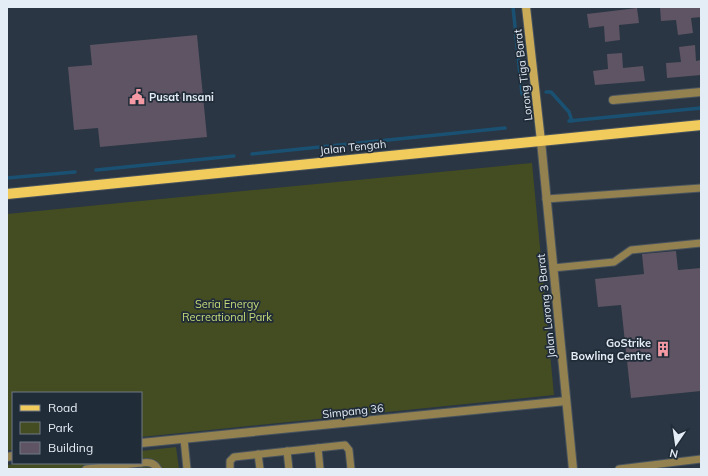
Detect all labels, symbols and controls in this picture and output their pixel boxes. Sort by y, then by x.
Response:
street label: Lorong Tiga Barat [510,28,536,122]
public building icon: Pusat Insani [128,88,146,106]
place label: Pusat Insani [149,90,214,104]
street label: Jalan Tengah [319,137,387,157]
street label: Jalan Lorong 3 Barat [534,253,558,359]
park label: Seria Energy Recreational Park [182,297,272,324]
place label: GoStrike Bowling Centre [571,336,651,363]
building icon: GoStrike Bowling Centre [654,340,672,358]
legend [12,392,142,464]
text: Road [48,400,77,415]
street label: Simpang 36 [322,401,385,421]
text: Park [48,420,74,435]
north arrow [656,424,696,464]
text: Building [48,440,93,455]
text: N [668,446,679,461]

